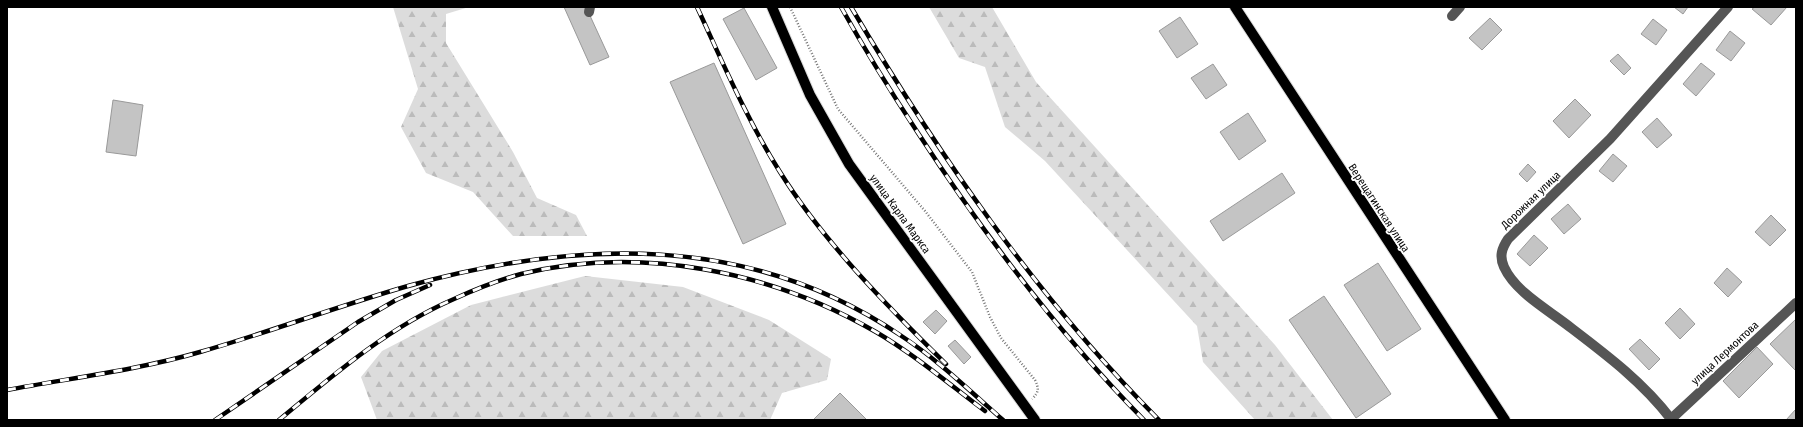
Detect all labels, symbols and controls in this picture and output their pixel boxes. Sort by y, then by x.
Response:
street label: Верещагинская улица [1346,161,1412,255]
street label: Дорожная улица [1498,168,1563,232]
street label: улица Карла Маркса [867,172,933,256]
street label: улица Лермонтова [1689,319,1761,387]

